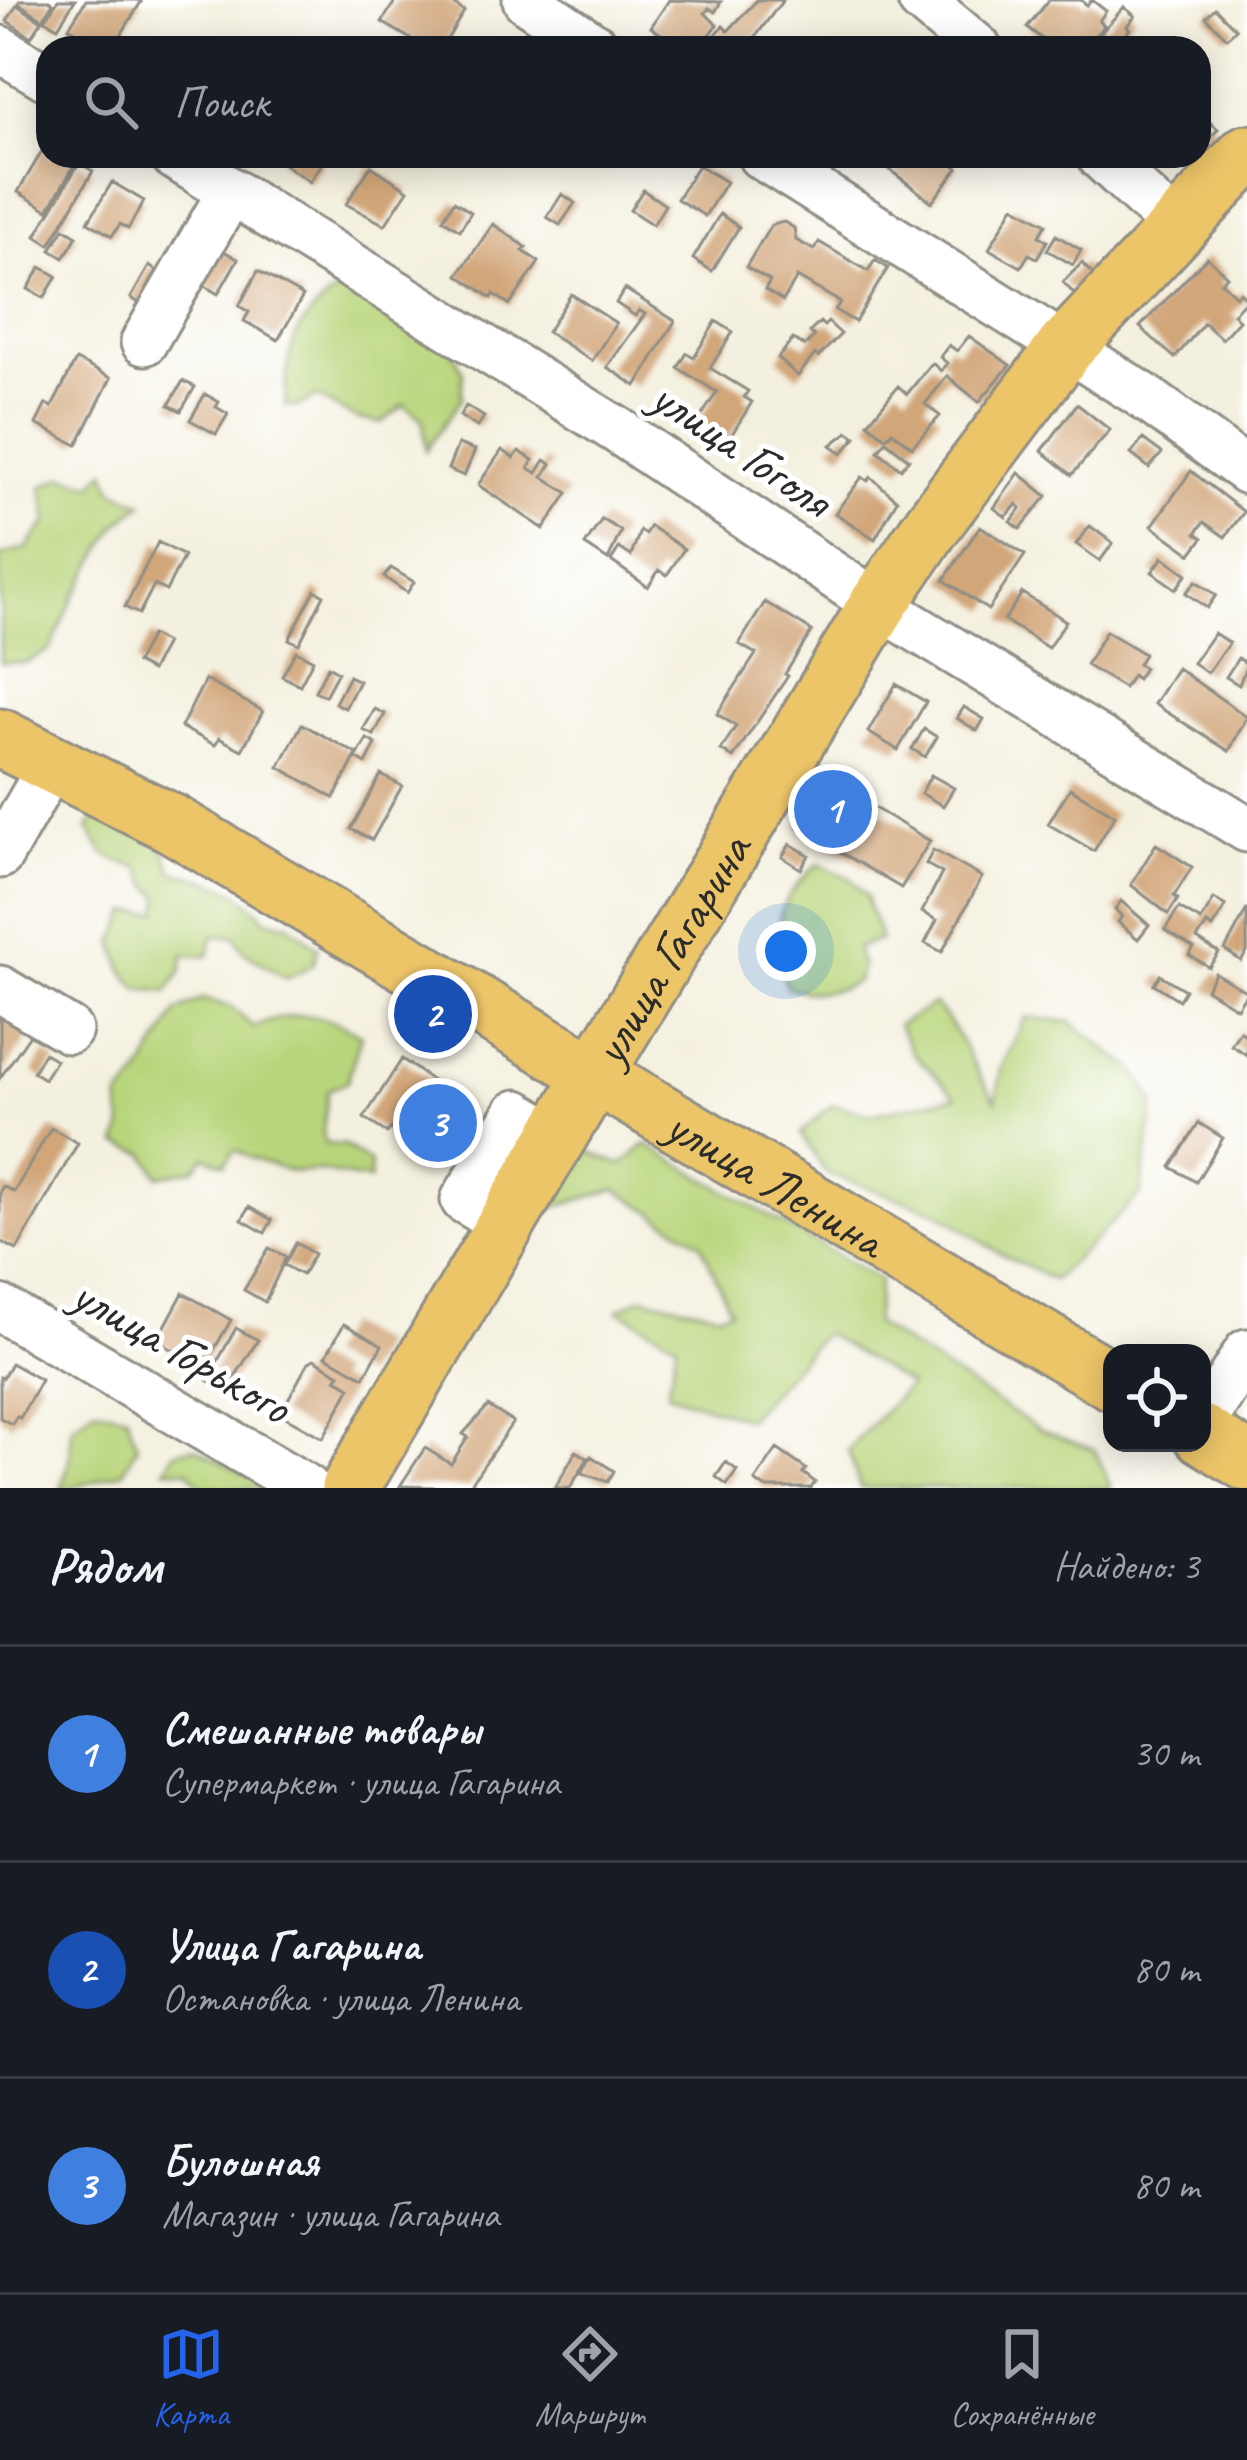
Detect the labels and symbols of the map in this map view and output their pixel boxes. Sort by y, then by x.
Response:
street label: улица Гоголя [637,363,847,533]
pin: 1 [794,764,872,854]
street label: улица Гагарина [575,819,767,1079]
your location [756,921,816,981]
pin: 2 [394,969,472,1059]
pin: 3 [399,1078,477,1168]
street label: улица Ленина [652,1092,899,1274]
street label: улица Горького [58,1260,305,1440]

